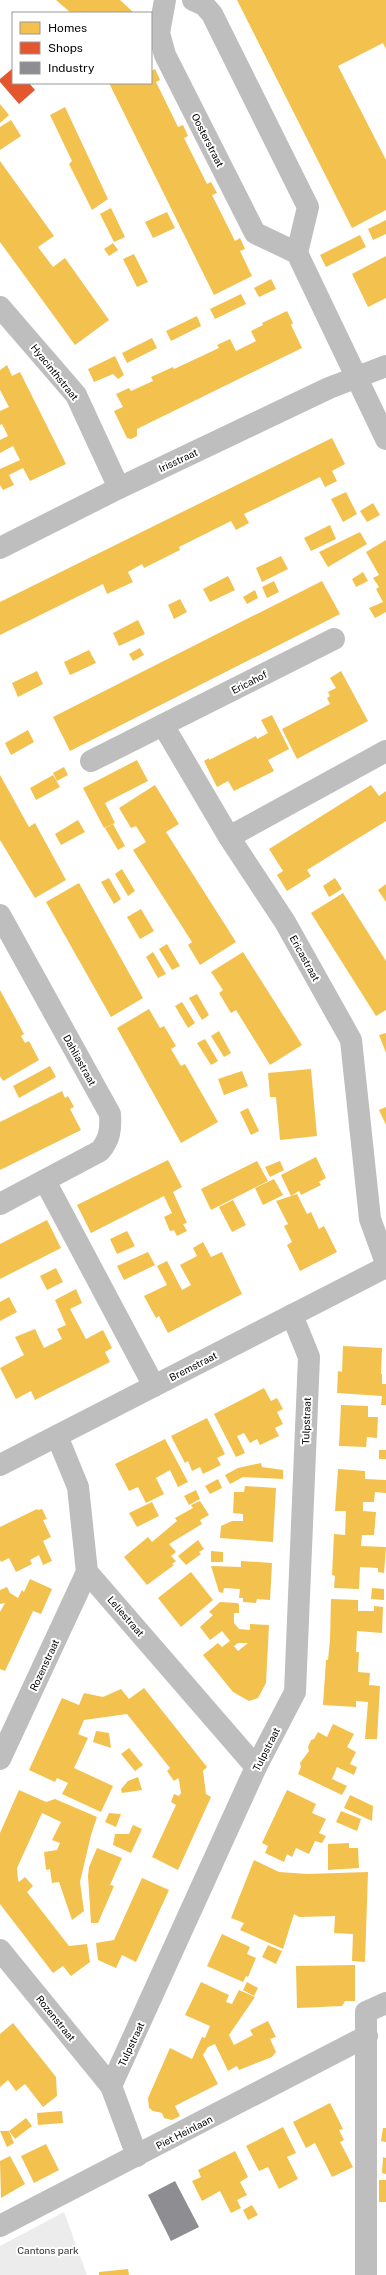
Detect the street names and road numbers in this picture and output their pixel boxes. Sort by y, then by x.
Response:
street label: Oosterstraat [189,111,227,169]
street label: Hyacinthstraat [29,341,81,403]
street label: Irisstraat [157,446,199,474]
street label: Ericahof [229,668,269,696]
street label: Ericastraat [287,933,323,983]
street label: Dahliastraat [61,1032,99,1088]
street label: Bremstraat [167,1349,219,1383]
street label: Tulpstraat [299,1397,313,1445]
street label: Leliestraat [105,1593,147,1639]
street label: Rozenstraat [27,1637,61,1693]
street label: Tulpstraat [250,1725,282,1773]
street label: Rozenstraat [34,1993,78,2043]
street label: Tulpstraat [116,2020,147,2068]
street label: Piet Heinlaan [154,2112,215,2151]

